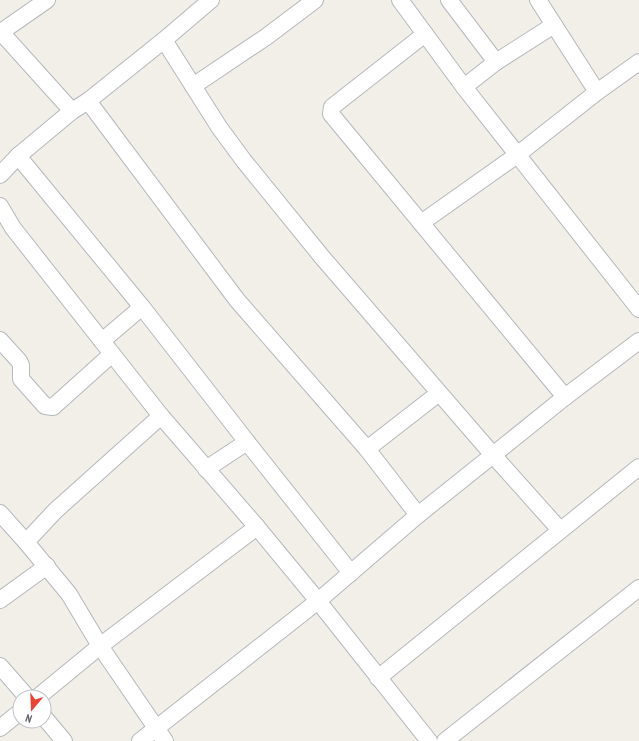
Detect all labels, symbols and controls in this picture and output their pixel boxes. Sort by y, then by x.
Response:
north arrow [12,689,52,729]
text: N [24,711,34,726]

